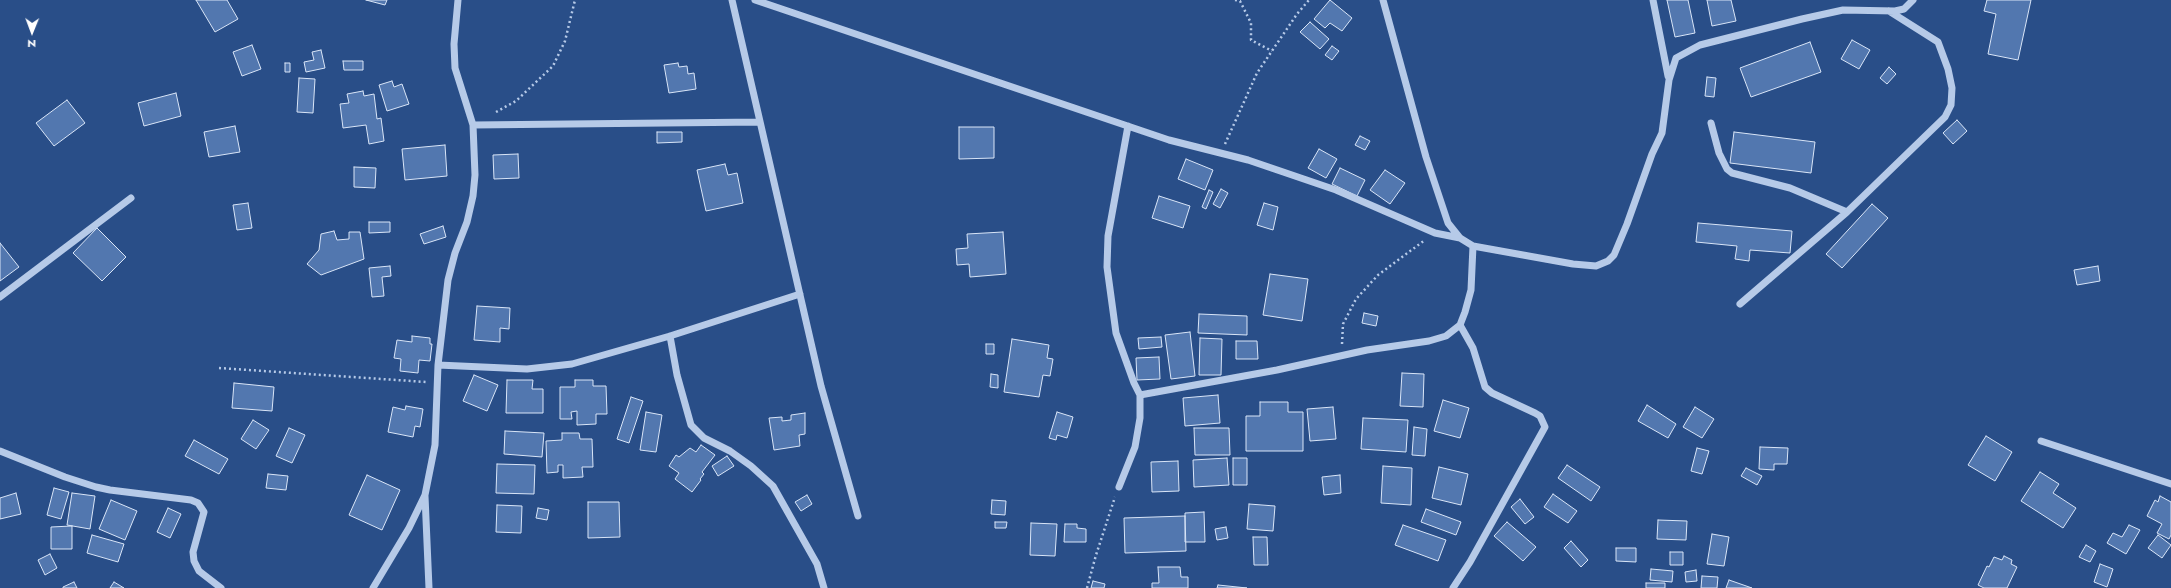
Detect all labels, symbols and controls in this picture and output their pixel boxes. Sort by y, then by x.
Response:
north arrow [12,12,52,52]
text: N [27,36,36,52]

